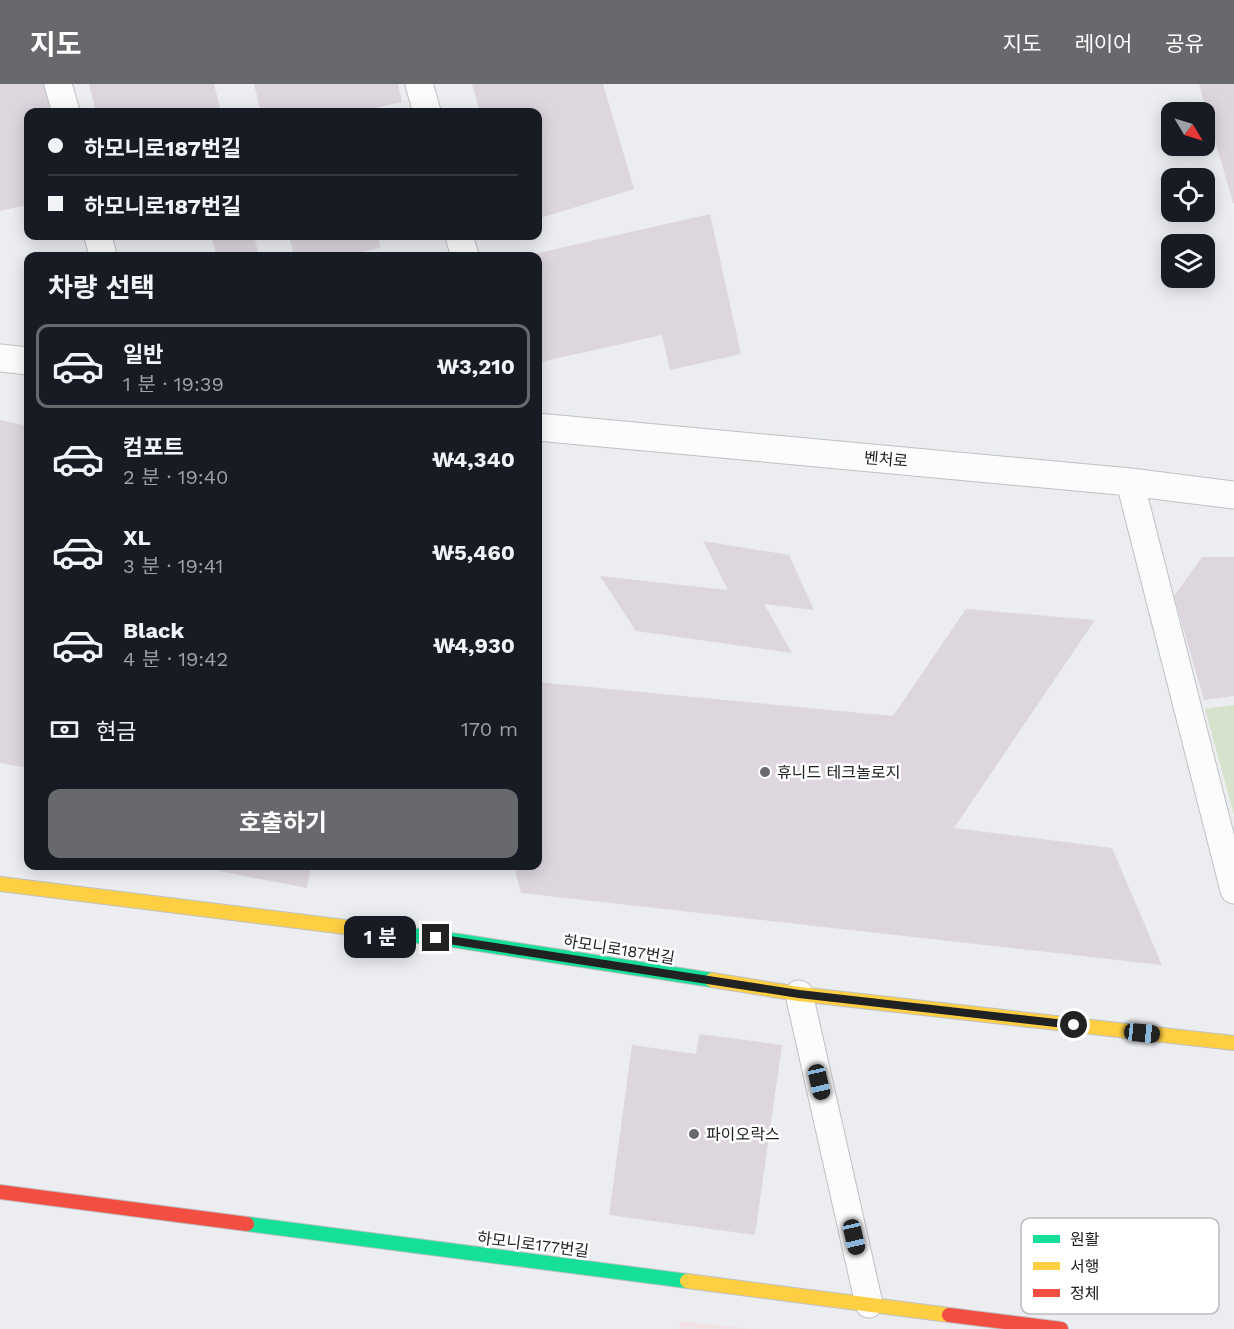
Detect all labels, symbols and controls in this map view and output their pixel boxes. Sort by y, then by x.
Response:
text: 지도 [30,28,82,61]
text: 지도 [1003,31,1041,56]
text: 레이어 [1074,31,1132,56]
text: 공유 [1165,31,1204,56]
north arrow [1161,102,1215,156]
map controls [1161,102,1215,288]
text: 하모니로187번길 [84,136,241,161]
button: locate [1161,168,1215,222]
text: 하모니로187번길 [84,194,241,219]
button: layers [1161,234,1215,288]
text: 차량 선택 [48,272,155,304]
icon: car [51,339,105,393]
text: 일반 [123,342,163,367]
text: ₩3,210 [437,354,515,379]
text: 1 분 · 19:39 [123,372,224,396]
icon: car [51,432,105,486]
text: 컴포트 [123,435,184,460]
text: ₩4,340 [432,447,515,472]
street label: 벤처로 [863,448,909,471]
text: 2 분 · 19:40 [123,465,228,489]
icon: car [51,525,105,579]
text: XL [123,525,151,550]
text: ₩5,460 [432,540,515,565]
text: 3 분 · 19:41 [123,554,223,578]
icon: car [51,618,105,672]
text: Black [123,618,184,643]
text: ₩4,930 [433,633,515,658]
text: 4 분 · 19:42 [123,647,228,671]
icon: cash [48,713,81,746]
text: 170 m [461,717,518,741]
text: 현금 [96,719,136,744]
place label: 휴니드 테크놀로지 [777,763,900,782]
marker: 휴니드 테크놀로지 [758,765,772,779]
button: 호출하기 [48,789,518,858]
callout: 1 분 [343,917,415,959]
route end [422,924,449,951]
text: 1 분 [364,925,396,949]
street label: 하모니로187번길 [562,931,676,968]
route start [1060,1011,1087,1038]
car [1123,1022,1161,1044]
car [806,1062,832,1102]
place label: 파이오락스 [706,1125,780,1144]
marker: 파이오락스 [687,1127,701,1141]
car [841,1217,867,1257]
legend [1021,1218,1219,1314]
street label: 하모니로177번길 [476,1228,590,1261]
text: 원활 [1070,1230,1100,1249]
text: 서행 [1070,1257,1099,1276]
text: 정체 [1070,1284,1099,1303]

